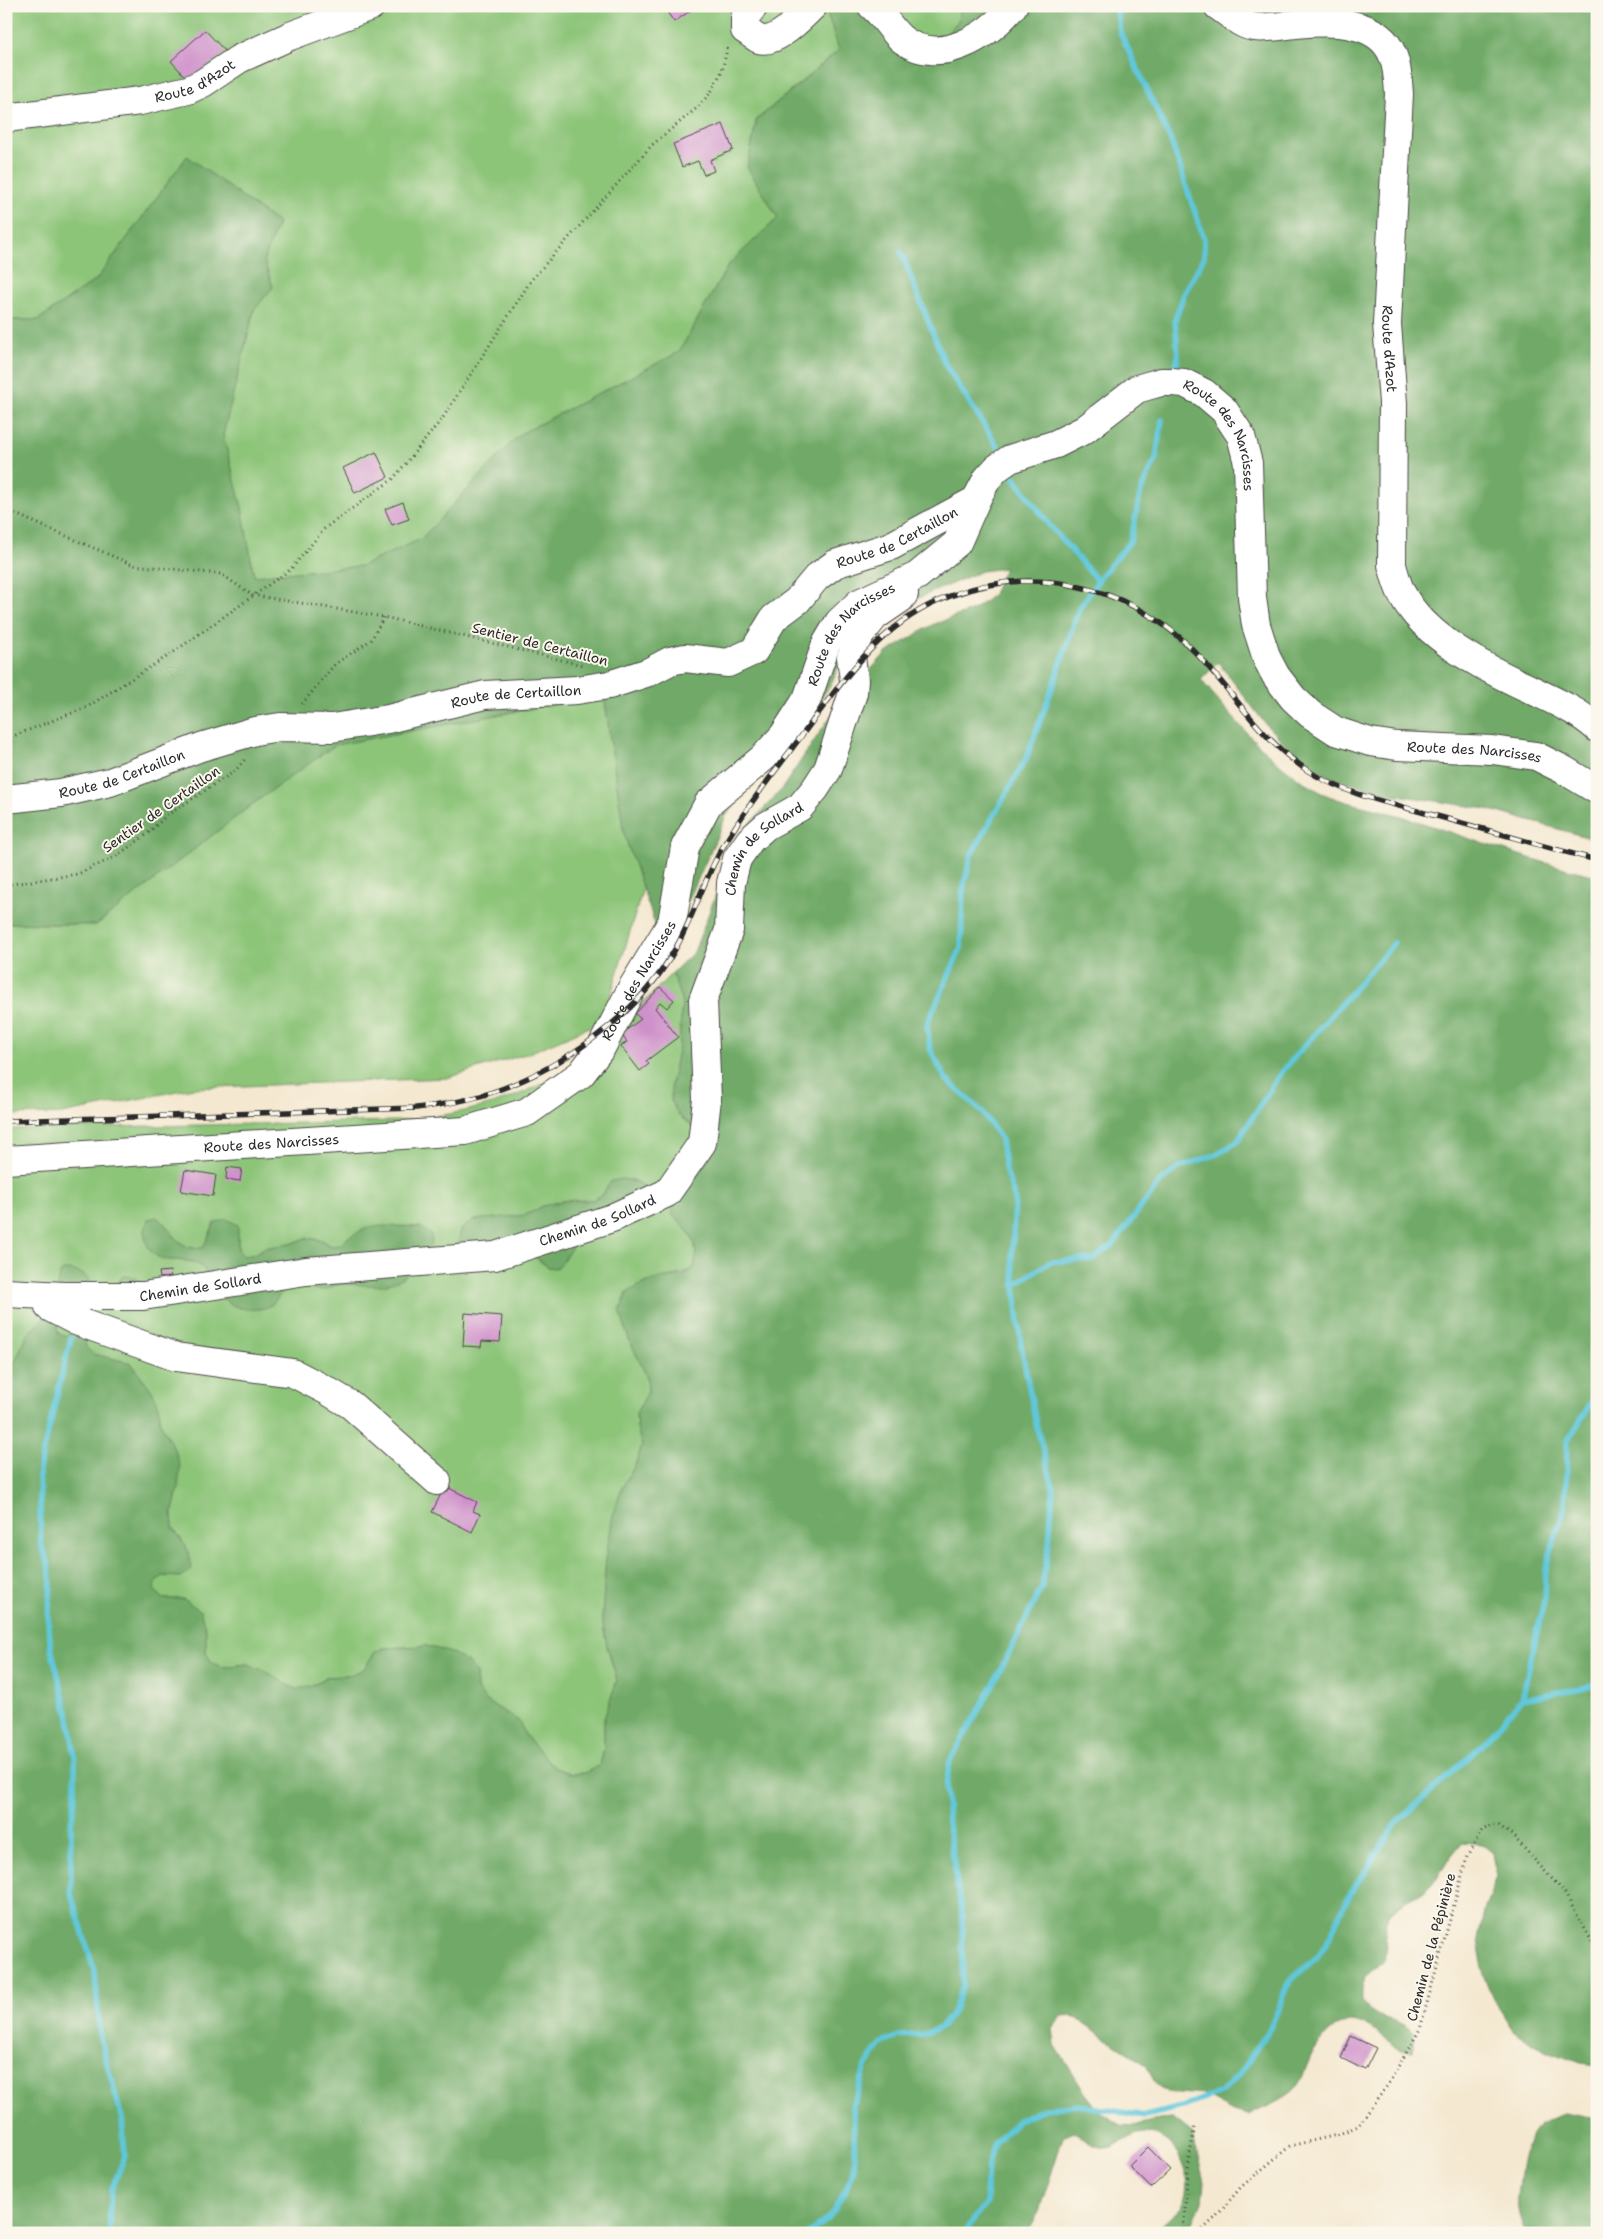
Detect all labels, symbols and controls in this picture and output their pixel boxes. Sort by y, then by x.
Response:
street label: Route d'Azot [153,55,239,106]
street label: Route d'Azot [1378,305,1401,393]
street label: Route des Narcisses [1180,375,1258,492]
street label: Route de Certaillon [834,502,961,572]
street label: Route des Narcisses [803,578,898,688]
street label: Sentier de Certaillon [470,618,610,670]
street label: Route de Certaillon [449,681,582,712]
street label: Route des Narcisses [1407,737,1546,767]
street label: Route de Certaillon [57,745,188,802]
street label: Sentier de Certaillon [99,761,224,856]
street label: Chemin de Sollard [721,798,807,896]
street label: Route des Narcisses [597,917,680,1044]
street label: Route des Narcisses [203,1130,340,1156]
street label: Chemin de Sollard [537,1190,659,1250]
street label: Chemin de Sollard [138,1269,263,1305]
street label: Chemin de la Pépinière [1402,1871,1460,2023]

